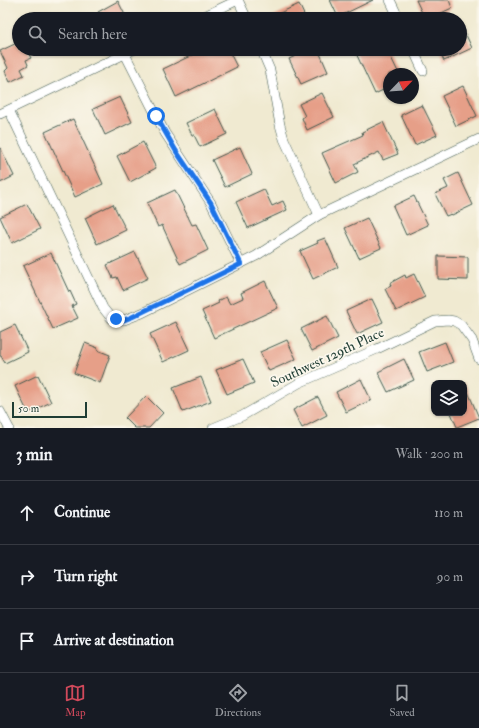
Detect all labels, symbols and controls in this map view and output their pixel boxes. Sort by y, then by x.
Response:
search box [12,12,467,56]
icon: search [26,23,48,45]
text: Search here [58,25,127,44]
north arrow [383,68,419,104]
route start [147,107,165,125]
route end [107,310,125,328]
street label: Southwest 129th Place [268,324,387,391]
map controls [431,380,467,416]
button: layers [431,380,467,416]
scale bar [12,400,87,419]
text: 50 m [18,402,39,415]
text: 3 min [16,444,53,465]
text: Walk · 200 m [395,446,463,462]
icon: ahead [16,502,38,524]
text: Continue [54,503,110,522]
text: 110 m [434,505,463,521]
icon: right [16,566,38,588]
text: Turn right [54,567,117,586]
text: 90 m [437,569,463,585]
icon: arrive [16,630,38,652]
text: Arrive at destination [54,631,174,650]
tab: Map [64,682,86,719]
tab: Directions [215,682,261,719]
tab: Saved [390,682,415,719]

